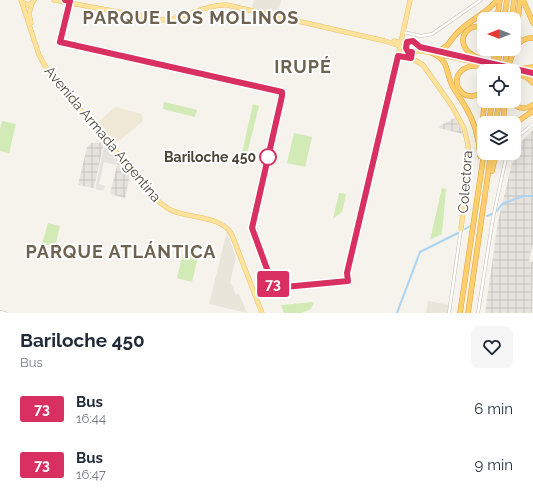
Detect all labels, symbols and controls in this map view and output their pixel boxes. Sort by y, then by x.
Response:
district label: PARQUE LOS MOLINOS [83,7,299,28]
north arrow [477,12,521,56]
map controls [477,12,521,160]
district label: IRUPÉ [274,56,332,77]
street label: Avenida Armada Argentina [42,63,164,205]
button: locate [477,64,521,108]
button: layers [477,116,521,160]
marker: Bariloche 450 [259,148,277,166]
place label: Bariloche 450 [164,149,256,165]
street label: Colectora [455,150,475,214]
district label: PARQUE ATLÁNTICA [26,241,216,262]
line badge: 73 [255,271,291,297]
text: 73 [265,276,281,292]
button: heart [471,326,513,368]
text: Bariloche 450 [20,329,145,351]
text: Bus [20,355,43,370]
text: Bus [76,393,103,411]
text: 6 min [474,400,513,418]
text: 73 [34,401,50,417]
text: 16:44 [76,411,106,426]
text: Bus [76,449,103,467]
text: 9 min [475,456,513,474]
text: 73 [34,457,50,473]
text: 16:47 [76,467,106,482]

